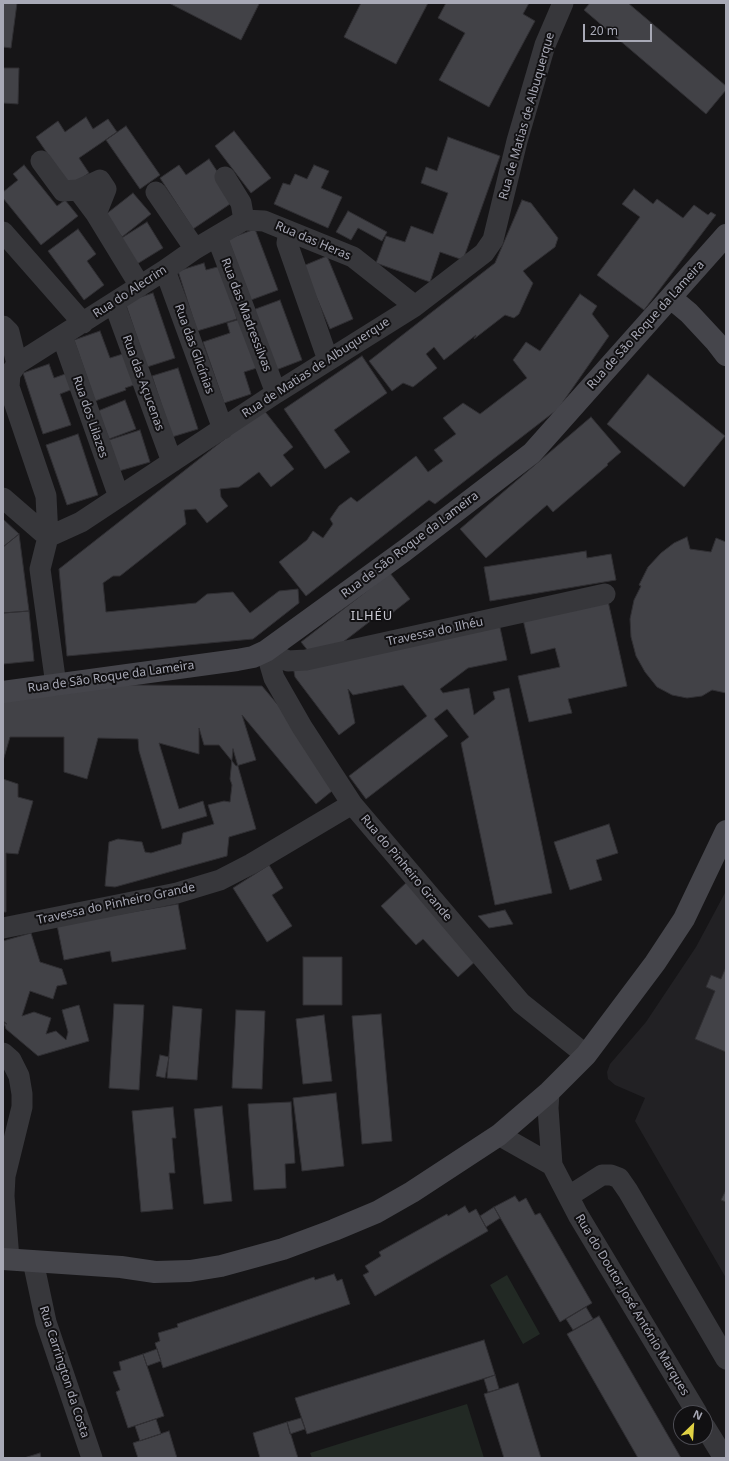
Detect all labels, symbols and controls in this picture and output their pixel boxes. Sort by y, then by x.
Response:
scale bar [585,16,654,42]
text: 20 m [590,22,618,39]
street label: Rua de Matias de Albuquerque [496,31,558,201]
street label: Rua das Heras [273,219,353,263]
street label: Rua das Madressilvas [218,256,274,374]
street label: Rua de São Roque da Lameira [584,258,708,392]
street label: Rua do Alecrim [90,263,170,321]
street label: Rua das Glicínias [171,302,217,396]
street label: Rua de Matias de Albuquerque [239,315,393,421]
street label: Rua das Açucenas [119,333,167,433]
street label: Rua dos Lilazes [69,374,111,460]
street label: Rua de São Roque da Lameira [339,489,481,601]
district label: ILHÉU [351,608,393,624]
street label: Travessa do Ilhéu [385,615,485,649]
street label: Rua de São Roque da Lameira [27,658,195,696]
street label: Rua do Pinheiro Grande [357,812,455,924]
street label: Travessa do Pinheiro Grande [36,880,196,928]
street label: Rua do Doutor José António Marques [572,1212,692,1398]
street label: Rua Carrington da Costa [36,1304,92,1440]
north arrow [673,1405,713,1445]
text: N [691,1406,705,1423]

